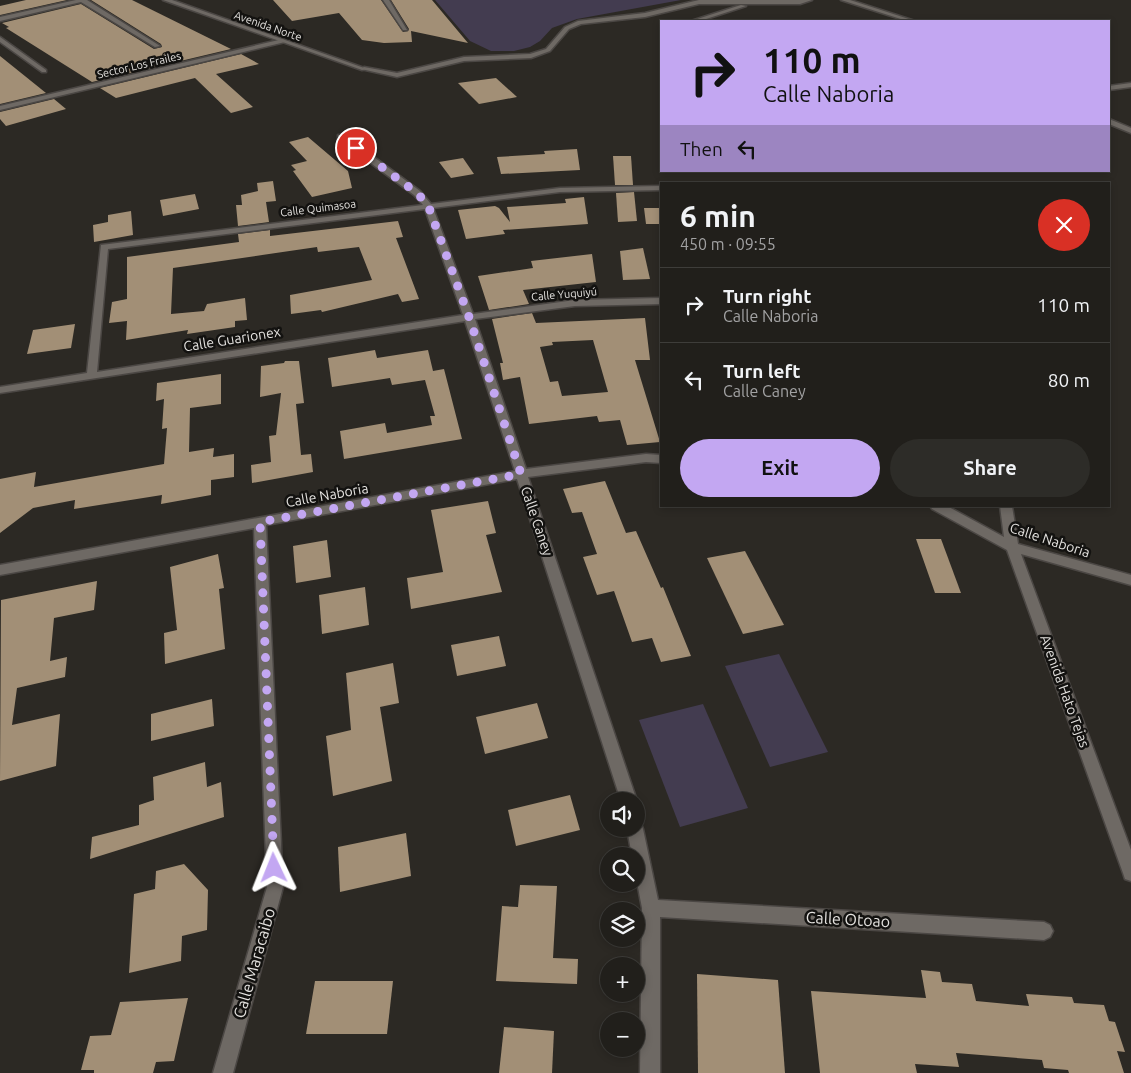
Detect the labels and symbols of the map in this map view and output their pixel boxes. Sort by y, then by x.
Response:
street label: Avenida Norte [233,9,303,43]
street label: Sector Los Frailes [96,49,182,80]
pin [335,127,377,169]
street label: Calle Quimasoa [279,197,357,219]
street label: Calle Yuquiyú [531,285,597,303]
street label: Calle Guarionex [182,323,282,355]
street label: Calle Naboria [284,480,370,510]
street label: Calle Caney [518,484,556,558]
street label: Calle Naboria [1008,519,1092,561]
street label: Avenida Hato Tejas [1037,632,1093,750]
position arrow [247,841,299,893]
street label: Calle Maracaibo [230,906,278,1020]
street label: Calle Otoao [805,908,891,930]

